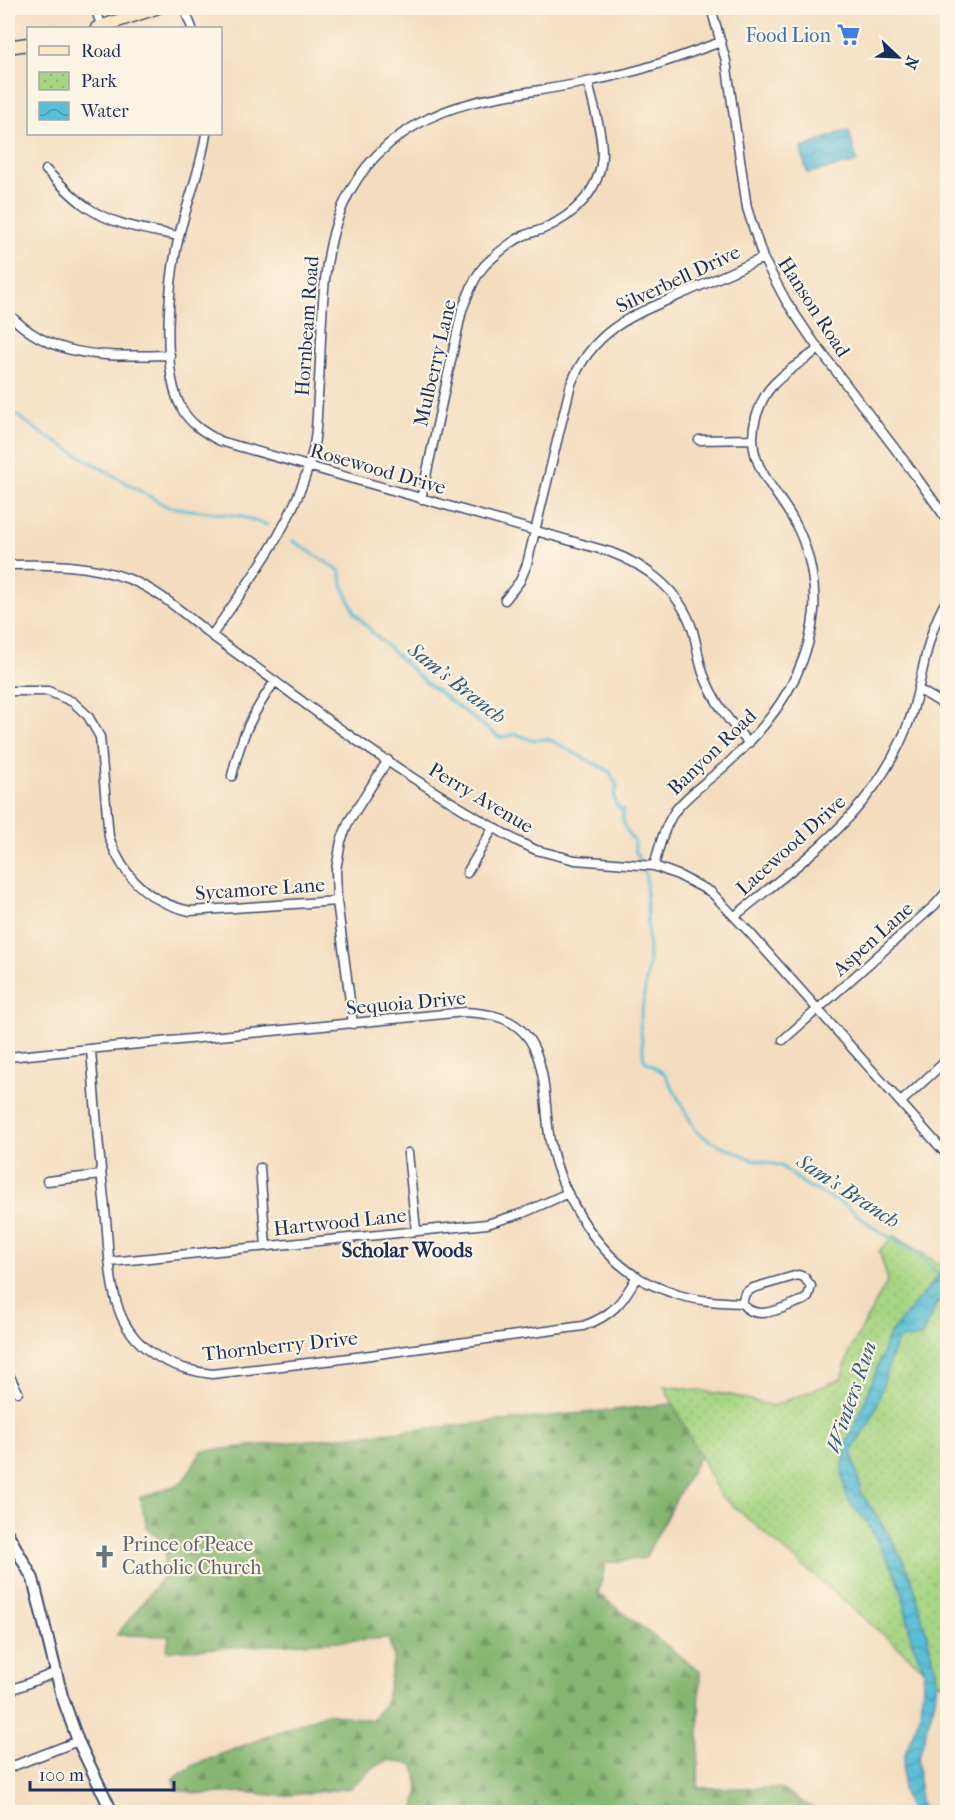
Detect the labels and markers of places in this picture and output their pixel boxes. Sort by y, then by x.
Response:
supermarket icon: Food Lion [836,22,862,48]
place label: Food Lion [745,24,831,47]
place label: Prince of Peace Catholic Church [122,1533,262,1579]
church icon: Prince of Peace Catholic Church [91,1543,117,1569]

